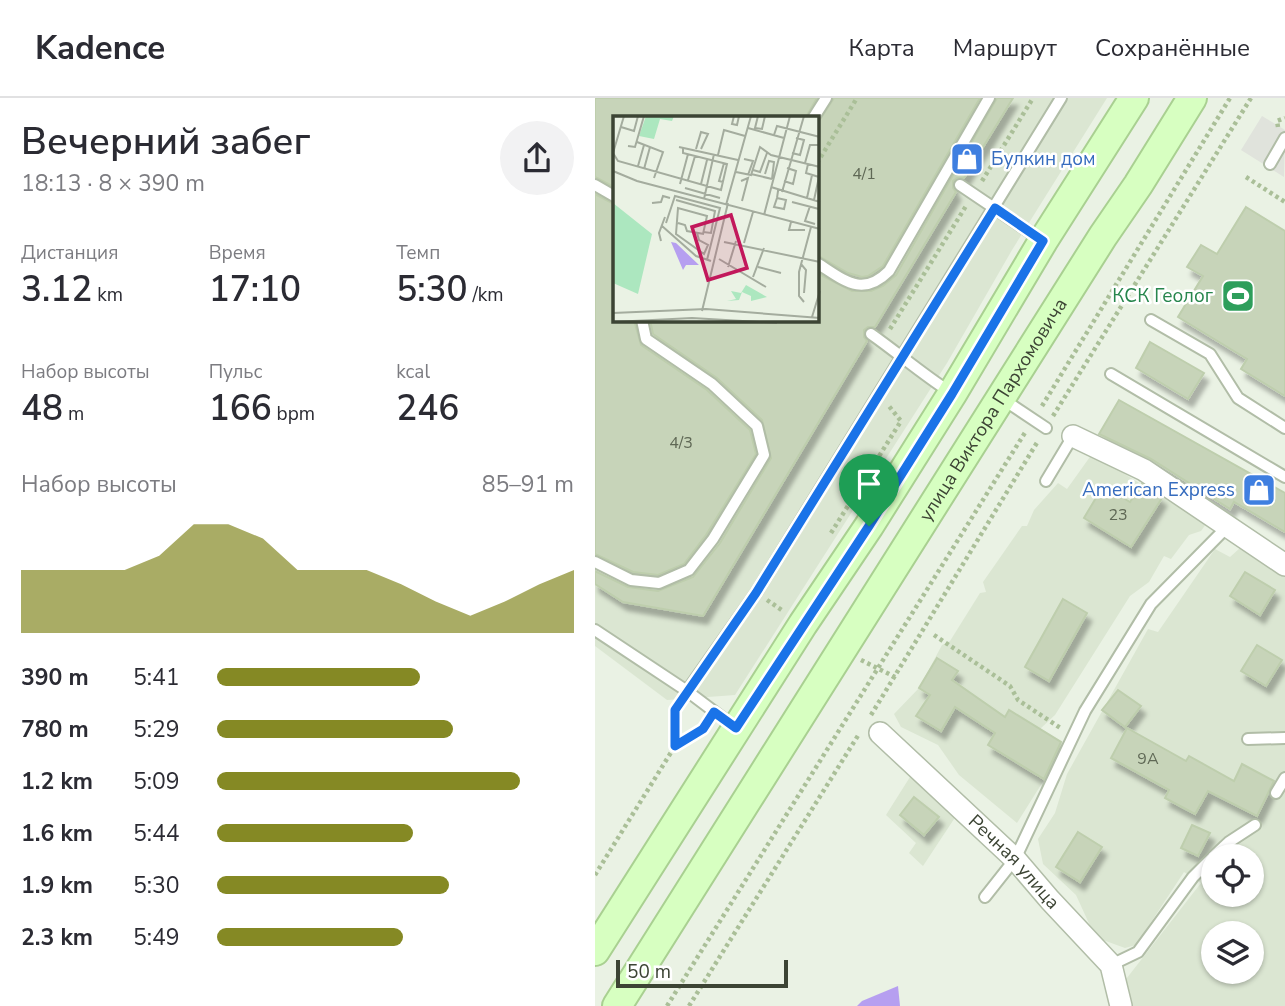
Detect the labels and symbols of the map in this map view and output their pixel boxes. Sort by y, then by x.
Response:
inset map [613,116,819,322]
shop icon: Булкин дом [948,140,986,178]
place label: Булкин дом [991,146,1095,172]
house number: 4/1 [852,163,876,185]
sports icon: КСК Геолог [1219,277,1257,315]
place label: КСК Геолог [1112,283,1213,309]
street label: улица Виктора Пархомовича [913,293,1074,526]
house number: 4/3 [669,432,693,454]
pin [839,454,899,526]
shop icon: American Express [1240,471,1278,509]
place label: American Express [1082,477,1235,503]
house number: 23 [1108,504,1128,526]
house number: 9А [1137,748,1159,770]
street label: Речная улица [962,809,1065,915]
scale bar [616,957,787,989]

